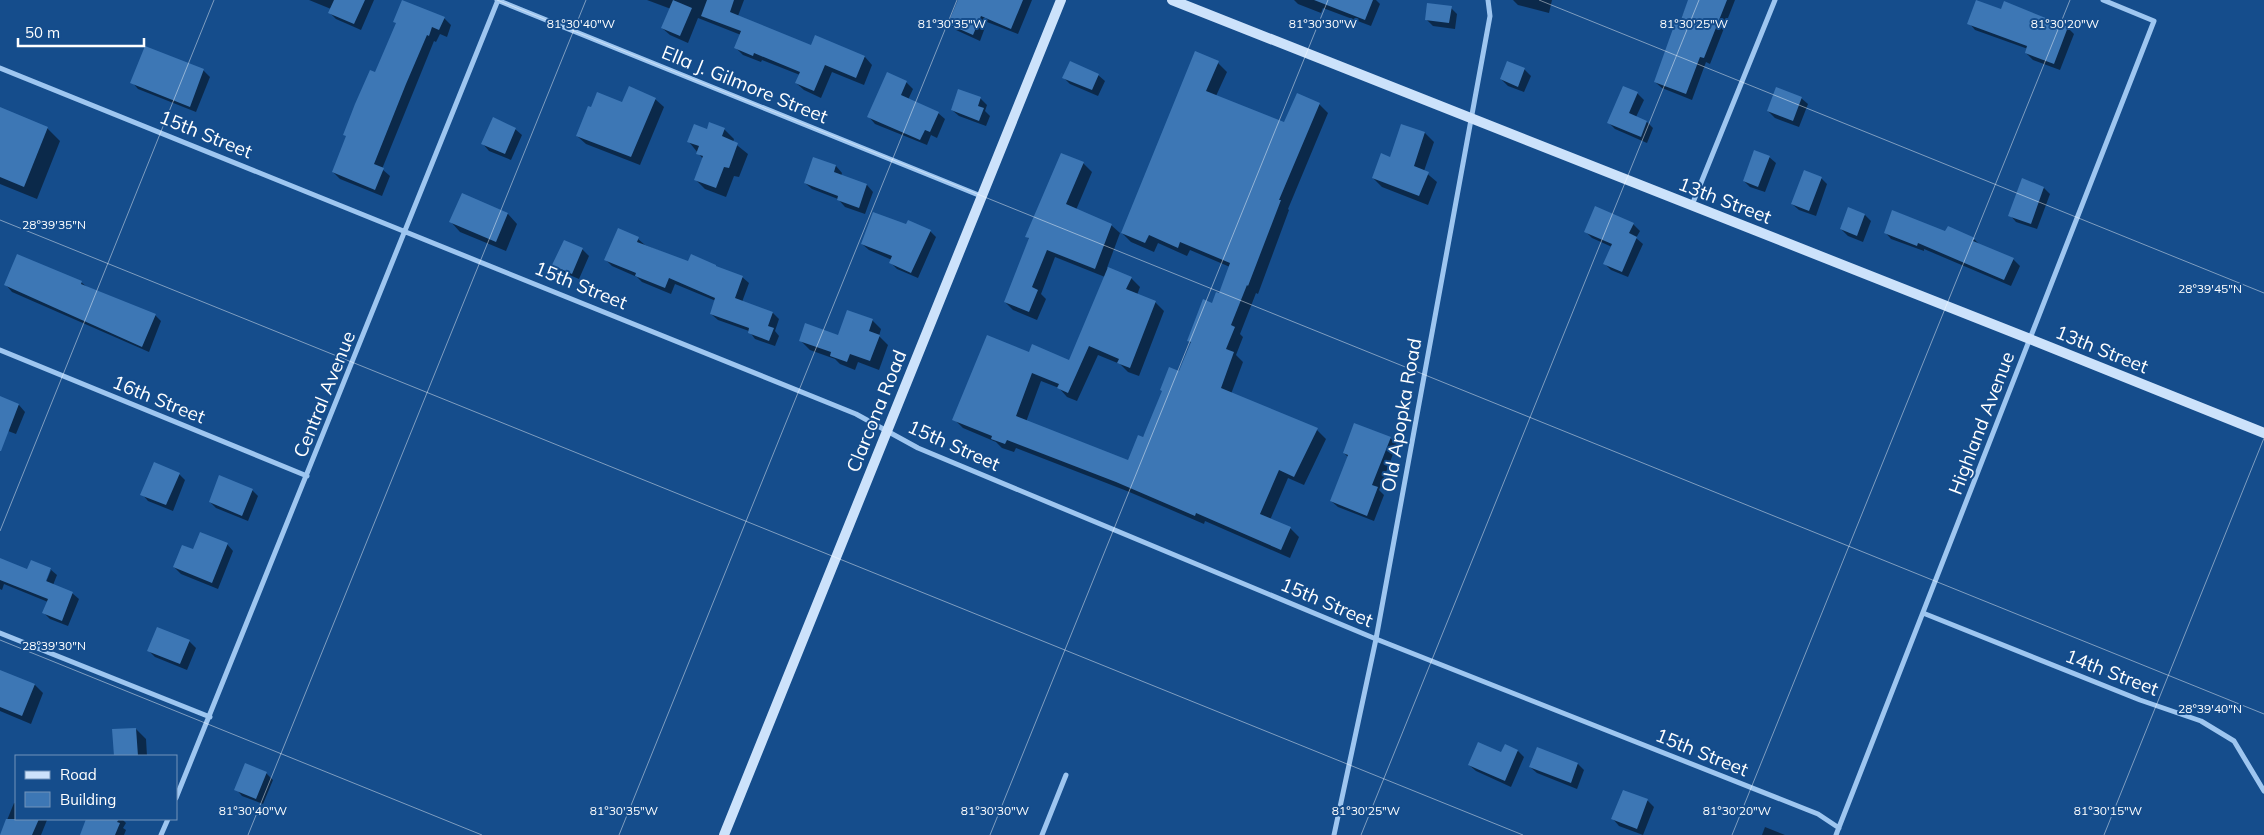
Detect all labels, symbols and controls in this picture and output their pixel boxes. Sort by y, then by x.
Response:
scale bar [18,15,144,47]
text: 81°30'40"W [547,16,615,31]
text: 81°30'35"W [918,16,986,31]
text: 81°30'30"W [1289,16,1357,31]
text: 81°30'25"W [1660,16,1728,31]
text: 81°30'20"W [2031,16,2099,31]
text: 50 m [25,23,60,42]
street label: Ella J. Gilmore Street [658,40,832,128]
street label: 15th Street [156,105,256,164]
street label: 13th Street [1675,171,1775,229]
text: 28°39'35"N [22,217,86,232]
street label: 15th Street [531,256,631,315]
text: 28°39'45"N [2178,281,2242,296]
street label: 13th Street [2052,320,2152,379]
street label: Central Avenue [288,327,360,461]
street label: Old Apopka Road [1376,336,1426,494]
street label: Clarcona Road [841,346,911,476]
street label: Highland Avenue [1943,348,2019,498]
street label: 16th Street [109,370,209,429]
street label: 15th Street [904,414,1004,476]
street label: 15th Street [1277,572,1377,632]
text: 28°39'30"N [22,638,86,653]
street label: 14th Street [2062,643,2162,701]
text: 28°39'40"N [2178,701,2242,716]
street label: 15th Street [1652,723,1752,782]
legend [15,755,178,820]
text: Road [60,765,97,784]
text: Building [60,790,116,809]
text: 81°30'40"W [219,803,287,818]
text: 81°30'35"W [590,803,658,818]
text: 81°30'30"W [961,803,1029,818]
text: 81°30'25"W [1332,803,1400,818]
text: 81°30'20"W [1703,803,1771,818]
text: 81°30'15"W [2074,803,2142,818]

